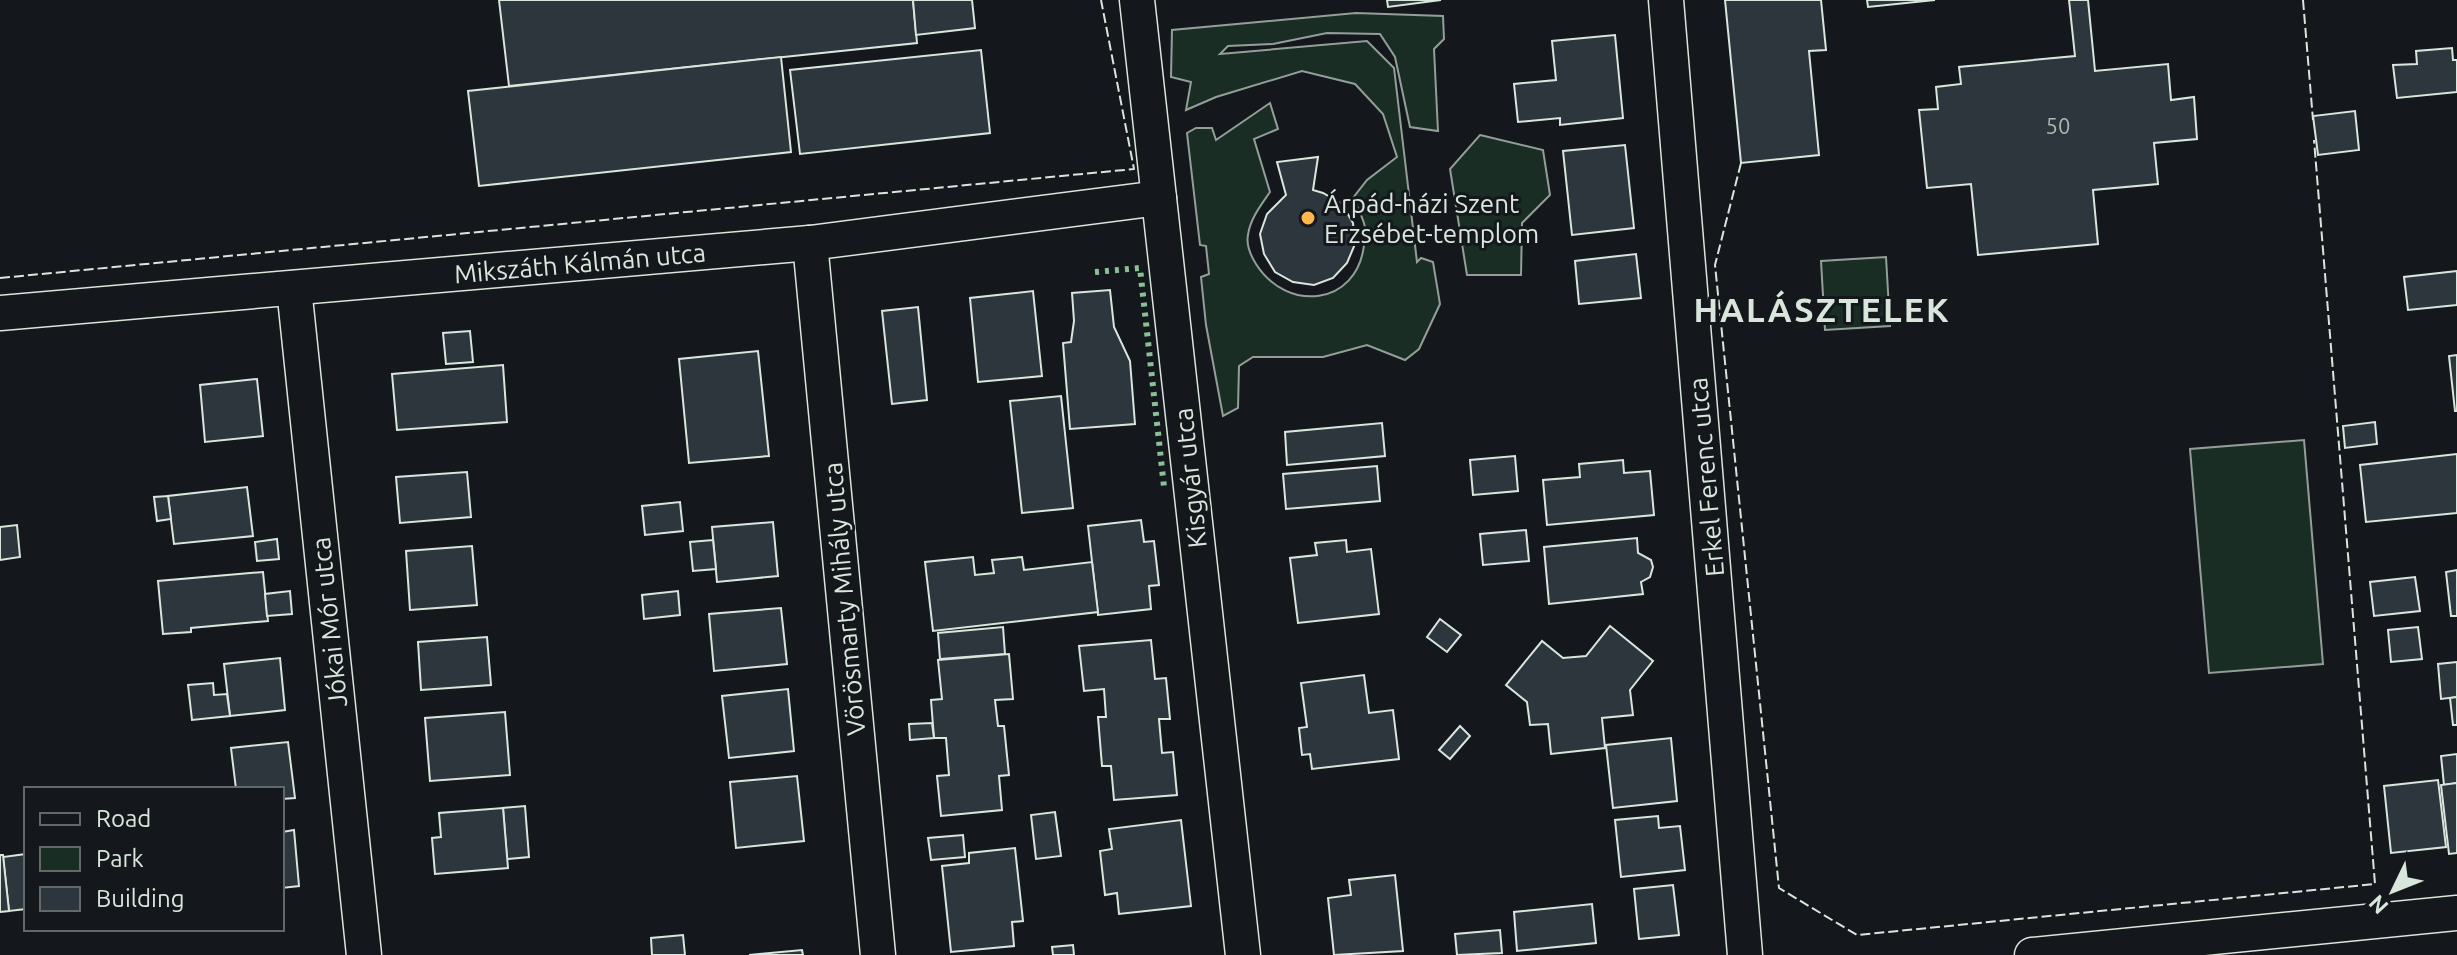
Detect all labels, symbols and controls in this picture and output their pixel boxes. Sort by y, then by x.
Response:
house number: 50 [2046,113,2070,138]
place label: Árpád-házi Szent Erzsébet-templom [1324,188,1539,248]
marker: Árpád-házi Szent Erzsébet-templom [1299,209,1317,227]
street label: Mikszáth Kálmán utca [453,238,707,288]
district label: HALÁSZTELEK [1693,290,1951,328]
street label: Erkel Ferenc utca [1683,376,1729,578]
street label: Kisgyár utca [1168,406,1212,550]
street label: Vörösmarty Mihály utca [818,461,870,737]
street label: Jókai Mór utca [306,536,352,708]
legend [24,787,284,931]
text: Road [96,805,151,832]
text: Park [96,845,144,872]
north arrow [2353,851,2433,931]
text: Building [96,885,184,912]
text: N [2363,890,2393,920]

